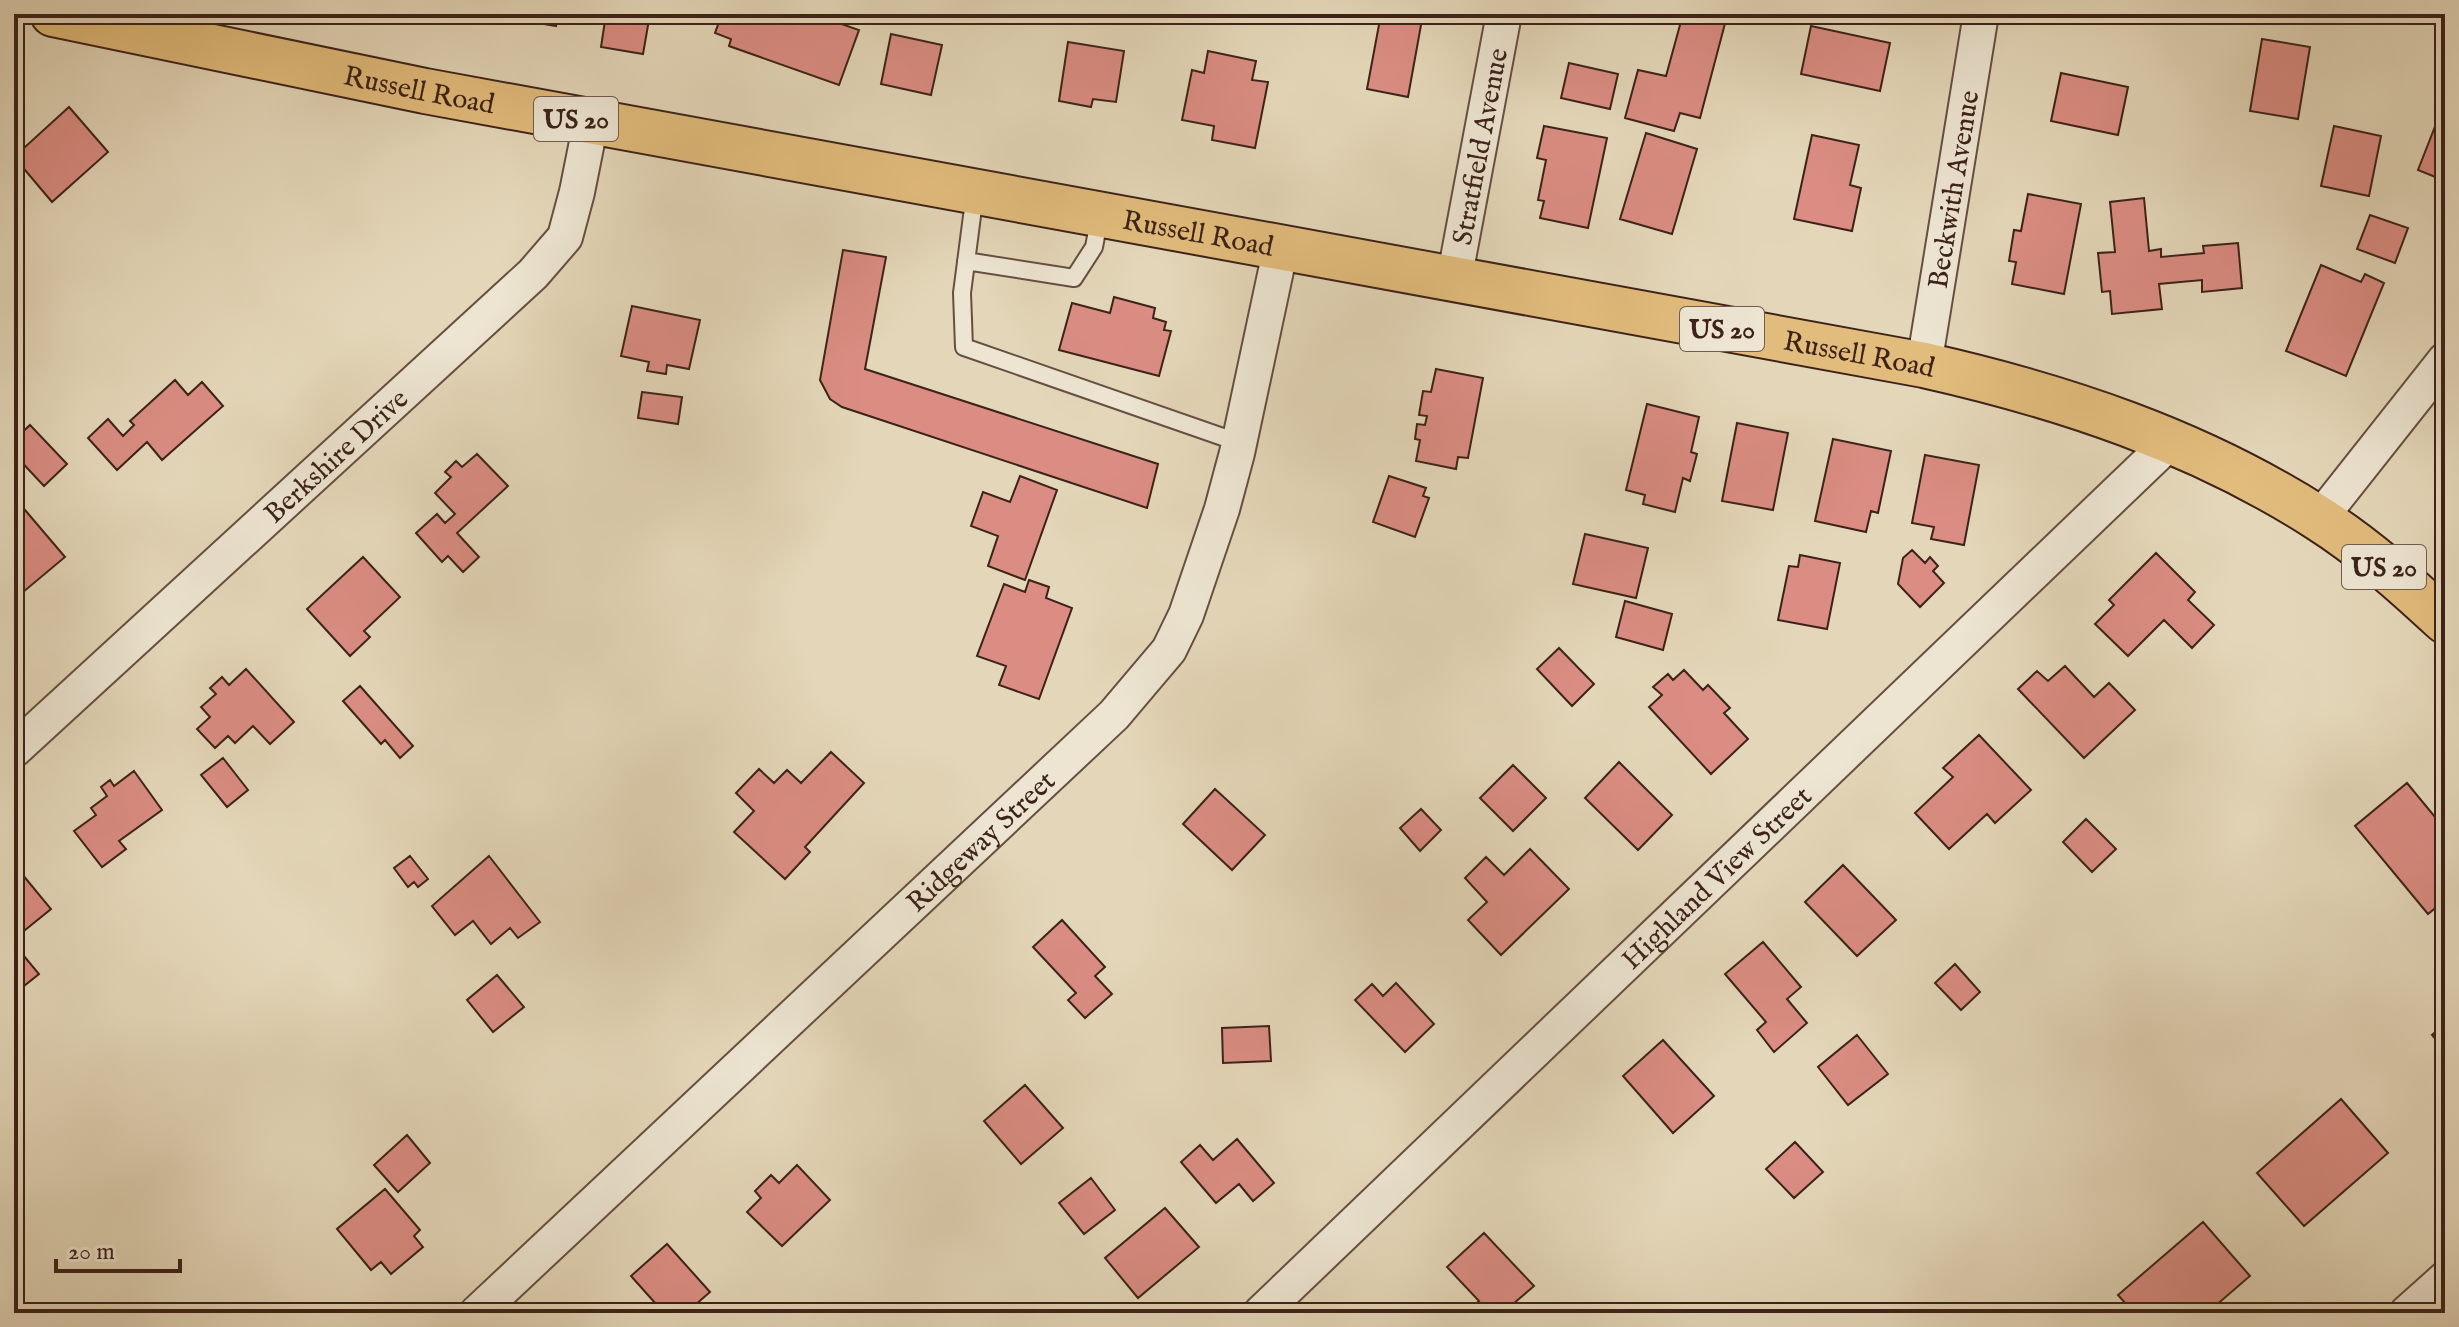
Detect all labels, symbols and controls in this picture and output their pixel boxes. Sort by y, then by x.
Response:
street label: Stratfield Avenue [1446,45,1517,248]
street label: Russell Road [340,60,497,123]
street label: Beckwith Avenue [1922,88,1988,291]
road number: US 20 [534,97,618,141]
street label: Russell Road [1119,204,1276,266]
road number: US 20 [1680,307,1764,351]
street label: Russell Road [1780,325,1938,387]
street label: Berkshire Drive [258,382,416,532]
road number: US 20 [2342,545,2426,589]
street label: Ridgeway Street [900,764,1064,921]
street label: Highland View Street [1615,780,1820,978]
scale bar [56,1223,180,1273]
text: 20 m [68,1237,115,1268]

